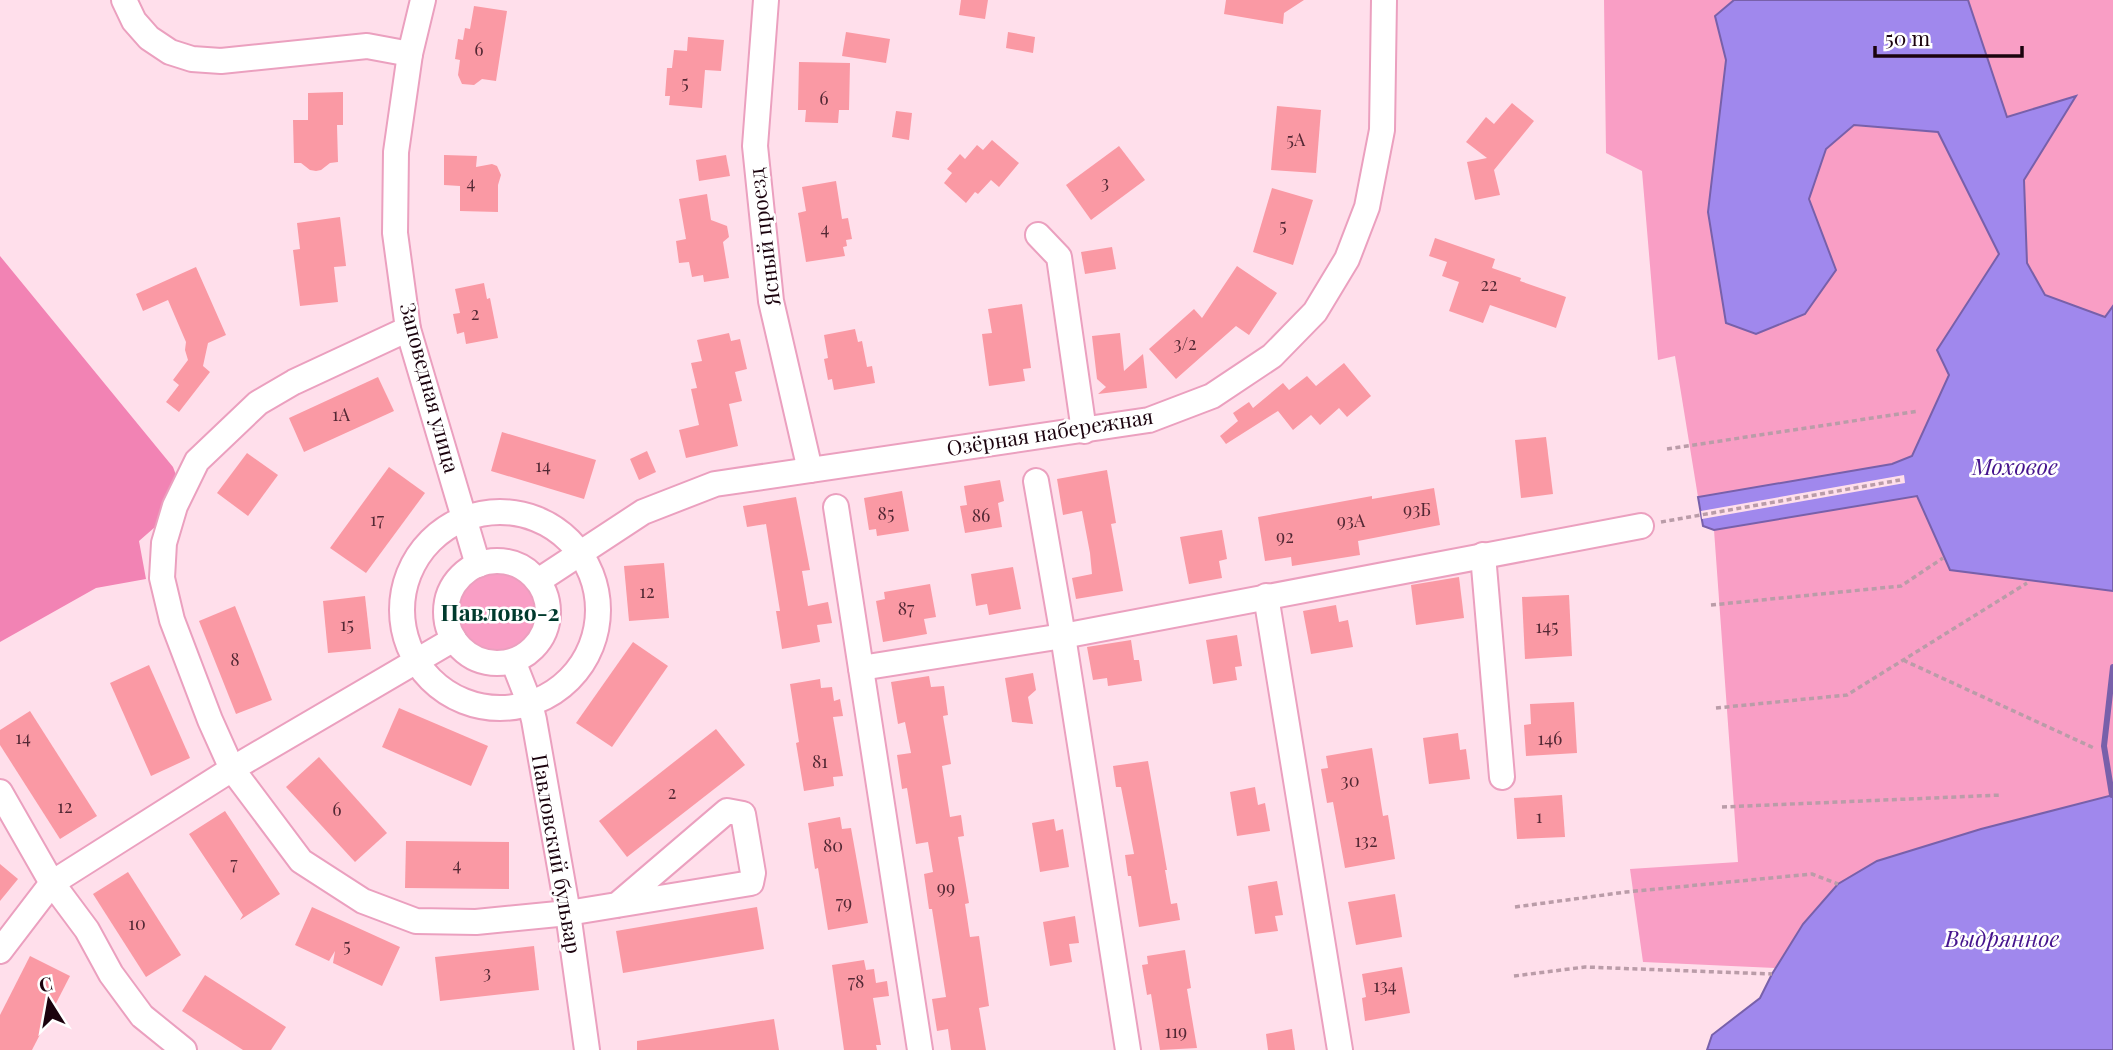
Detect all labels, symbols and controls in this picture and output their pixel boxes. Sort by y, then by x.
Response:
scale bar [1875,14,2022,58]
text: 50 m [1885,23,1931,51]
house number: 6 [474,37,484,61]
house number: 5 [681,70,689,94]
house number: 6 [819,86,829,110]
house number: 5А [1287,127,1306,151]
street label: Ясный проезд [741,167,785,309]
house number: 4 [467,170,476,194]
house number: 3 [1101,170,1109,194]
house number: 5 [1279,213,1287,237]
house number: 4 [821,216,830,240]
house number: 22 [1480,272,1498,296]
street label: Заповедная улица [395,299,467,476]
house number: 2 [471,301,479,325]
house number: 3/2 [1173,331,1197,355]
street label: Озёрная набережная [944,401,1155,461]
house number: 1А [332,402,351,426]
water label: Моховое [1971,450,2058,481]
house number: 14 [535,453,551,477]
house number: 93Б [1403,497,1431,521]
house number: 85 [878,501,894,525]
house number: 86 [972,503,990,527]
house number: 17 [370,507,385,531]
house number: 93А [1337,508,1366,532]
house number: 92 [1276,524,1294,548]
house number: 12 [639,579,655,603]
district label: Павлово-2 [440,596,560,627]
house number: 87 [898,596,915,620]
house number: 15 [340,612,354,636]
house number: 145 [1535,614,1559,638]
house number: 8 [230,647,240,671]
house number: 14 [15,725,31,749]
house number: 146 [1538,726,1562,750]
house number: 81 [812,749,828,773]
street label: Павловский бульвар [527,752,589,956]
house number: 30 [1341,768,1359,792]
house number: 2 [668,780,676,804]
house number: 12 [57,794,73,818]
house number: 6 [332,797,342,821]
house number: 1 [1536,804,1543,828]
house number: 132 [1354,828,1378,852]
house number: 80 [823,833,843,857]
house number: 7 [230,851,238,875]
house number: 4 [453,852,462,876]
house number: 99 [937,875,955,899]
house number: 79 [836,890,852,914]
house number: 10 [128,911,146,935]
water label: Выдрянное [1944,922,2059,953]
house number: 5 [343,933,351,957]
house number: 3 [483,960,491,984]
north arrow [14,966,84,1036]
text: С [37,969,55,997]
house number: 78 [848,969,864,993]
house number: 134 [1373,973,1397,997]
house number: 119 [1165,1019,1187,1043]

